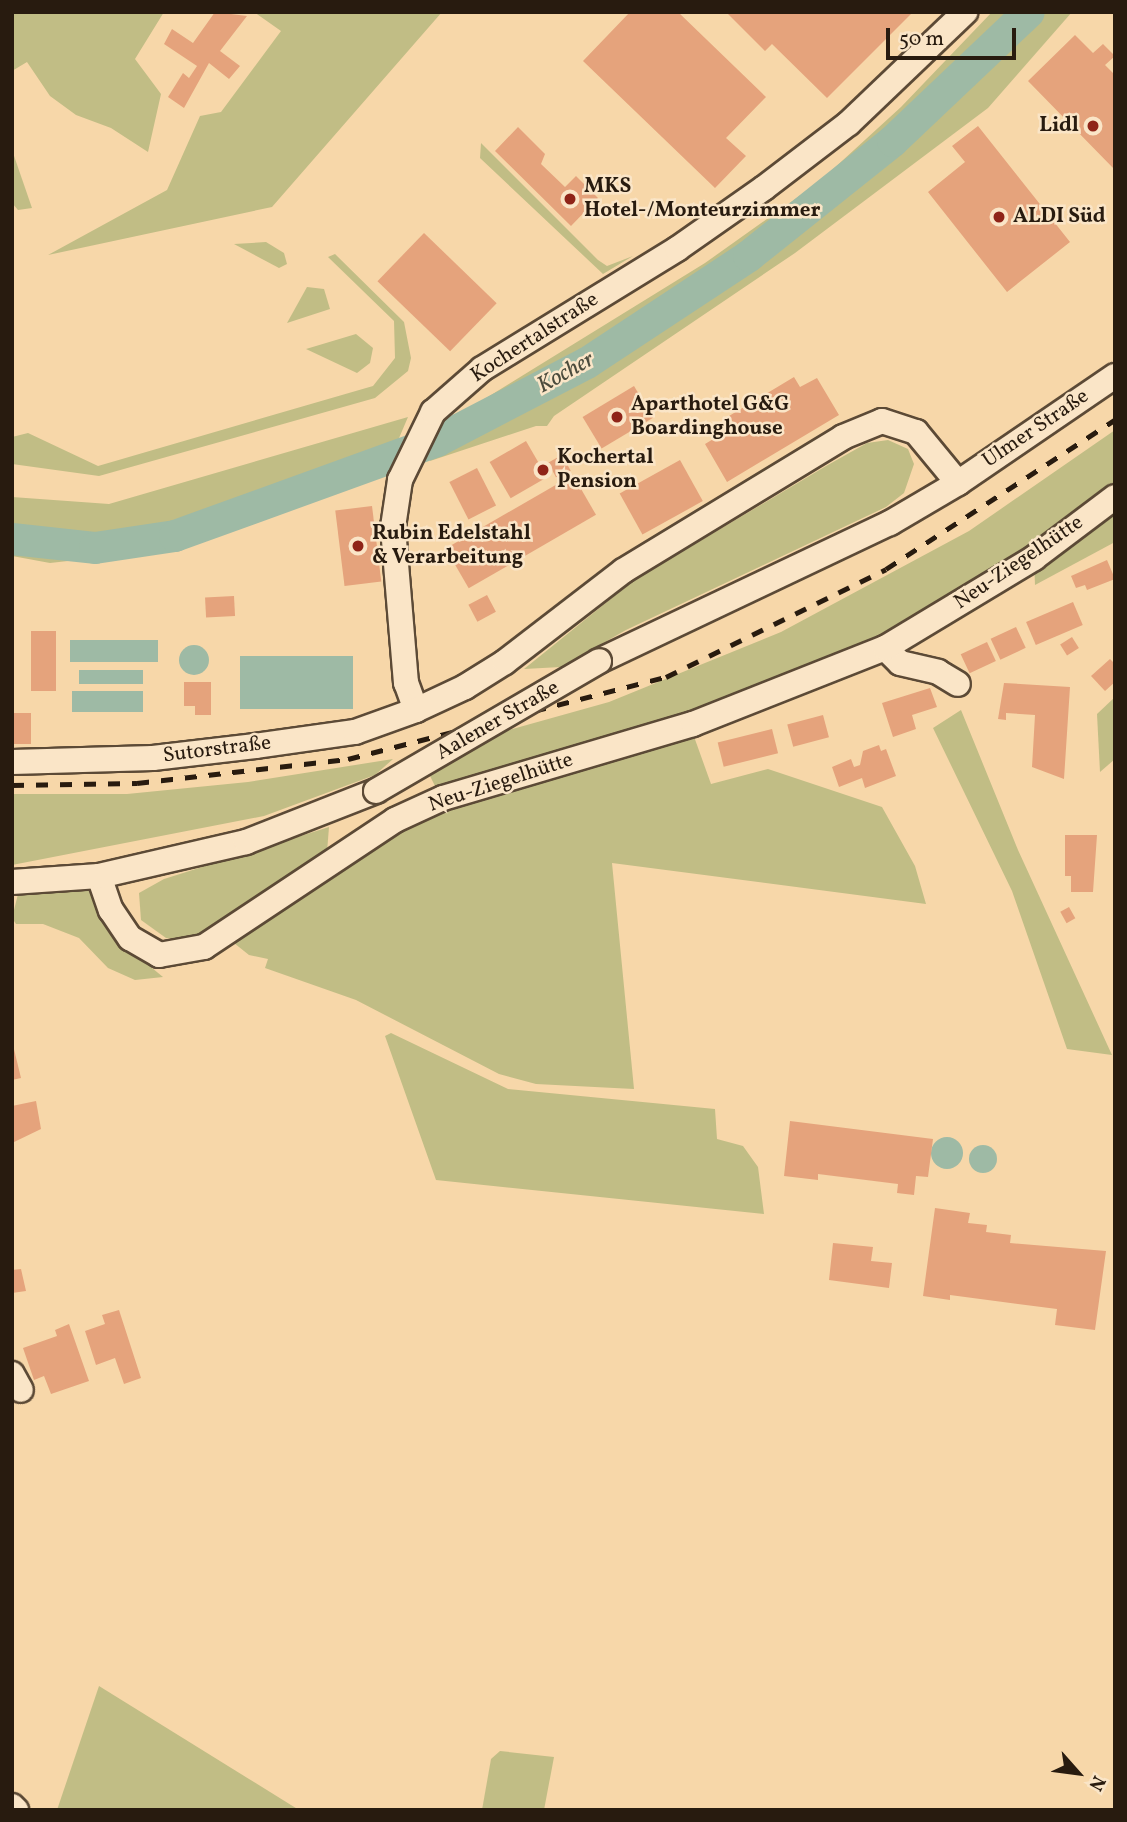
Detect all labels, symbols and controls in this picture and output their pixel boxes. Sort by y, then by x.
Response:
scale bar [889,14,1018,58]
text: 50 m [899,25,944,54]
place label: Lidl [1039,113,1079,139]
marker: Lidl [1085,118,1101,134]
place label: MKS Hotel-/Monteurzimmer [584,174,820,224]
marker: MKS Hotel-/Monteurzimmer [562,191,578,207]
place label: ALDI Süd [1013,204,1106,230]
marker: ALDI Süd [991,209,1007,225]
street label: Kochertalstraße [467,287,603,389]
water label: Kocher [532,346,600,400]
street label: Ulmer Straße [978,384,1094,474]
place label: Aparthotel G&G Boardinghouse [631,392,789,442]
marker: Aparthotel G&G Boardinghouse [609,409,625,425]
place label: Kochertal Pension [557,445,654,495]
marker: Kochertal Pension [535,462,551,478]
street label: Neu-Ziegelhütte [950,510,1088,616]
place label: Rubin Edelstahl & Verarbeitung [372,521,531,571]
marker: Rubin Edelstahl & Verarbeitung [350,538,366,554]
street label: Aalener Straße [432,676,564,766]
street label: Sutorstraße [162,731,272,769]
street label: Neu-Ziegelhütte [426,748,576,818]
north arrow [1043,1738,1113,1808]
text: N [1082,1771,1111,1795]

